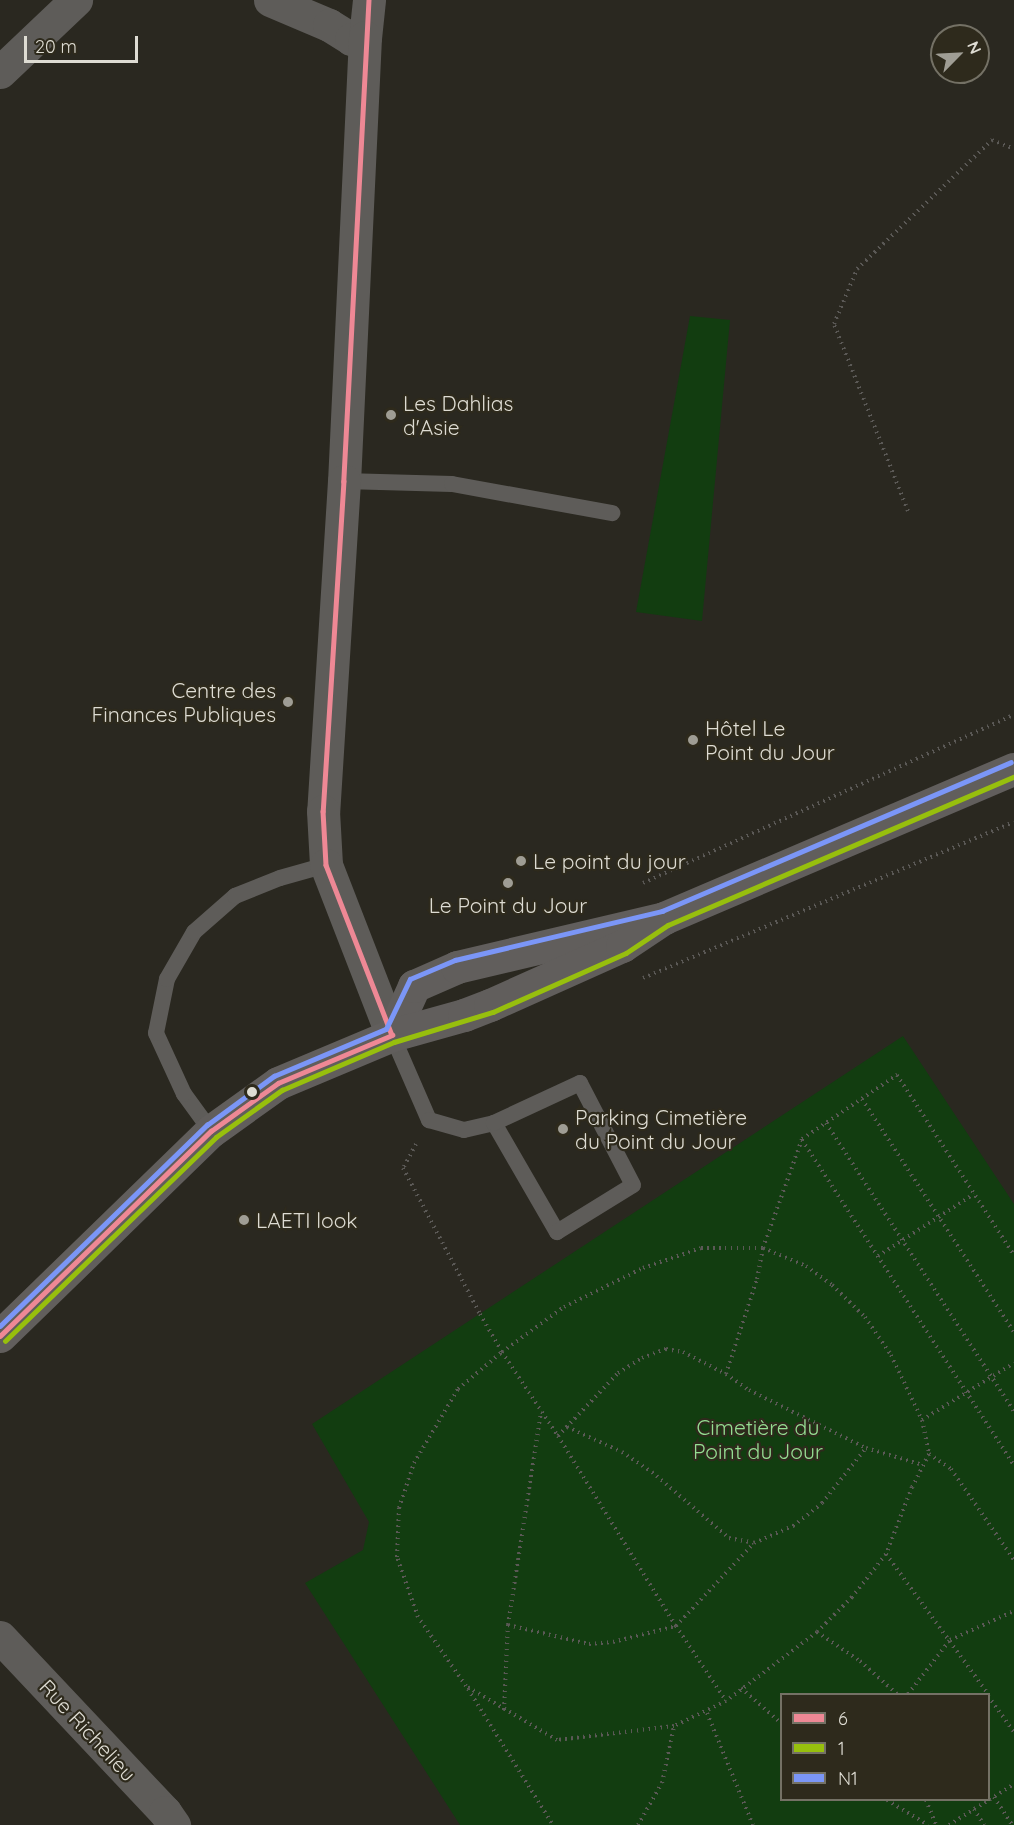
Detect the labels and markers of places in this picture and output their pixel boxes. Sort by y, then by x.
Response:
place label: Les Dahlias d'Asie [403,390,513,440]
marker: Les Dahlias d'Asie [384,408,398,422]
place label: Centre des Finances Publiques [91,677,276,727]
marker: Centre des Finances Publiques [281,695,295,709]
place label: Hôtel Le Point du Jour [705,715,835,765]
marker: Hôtel Le Point du Jour [686,733,700,747]
place label: Le point du jour [533,848,686,874]
marker: Le point du jour [514,854,528,868]
marker: Le Point du Jour [501,876,515,890]
place label: Le Point du Jour [429,892,587,918]
unlabelled marker [246,1086,258,1098]
place label: Parking Cimetière du Point du Jour [575,1104,747,1154]
marker: Parking Cimetière du Point du Jour [556,1122,570,1136]
place label: LAETI look [256,1207,358,1233]
marker: LAETI look [237,1213,251,1227]

